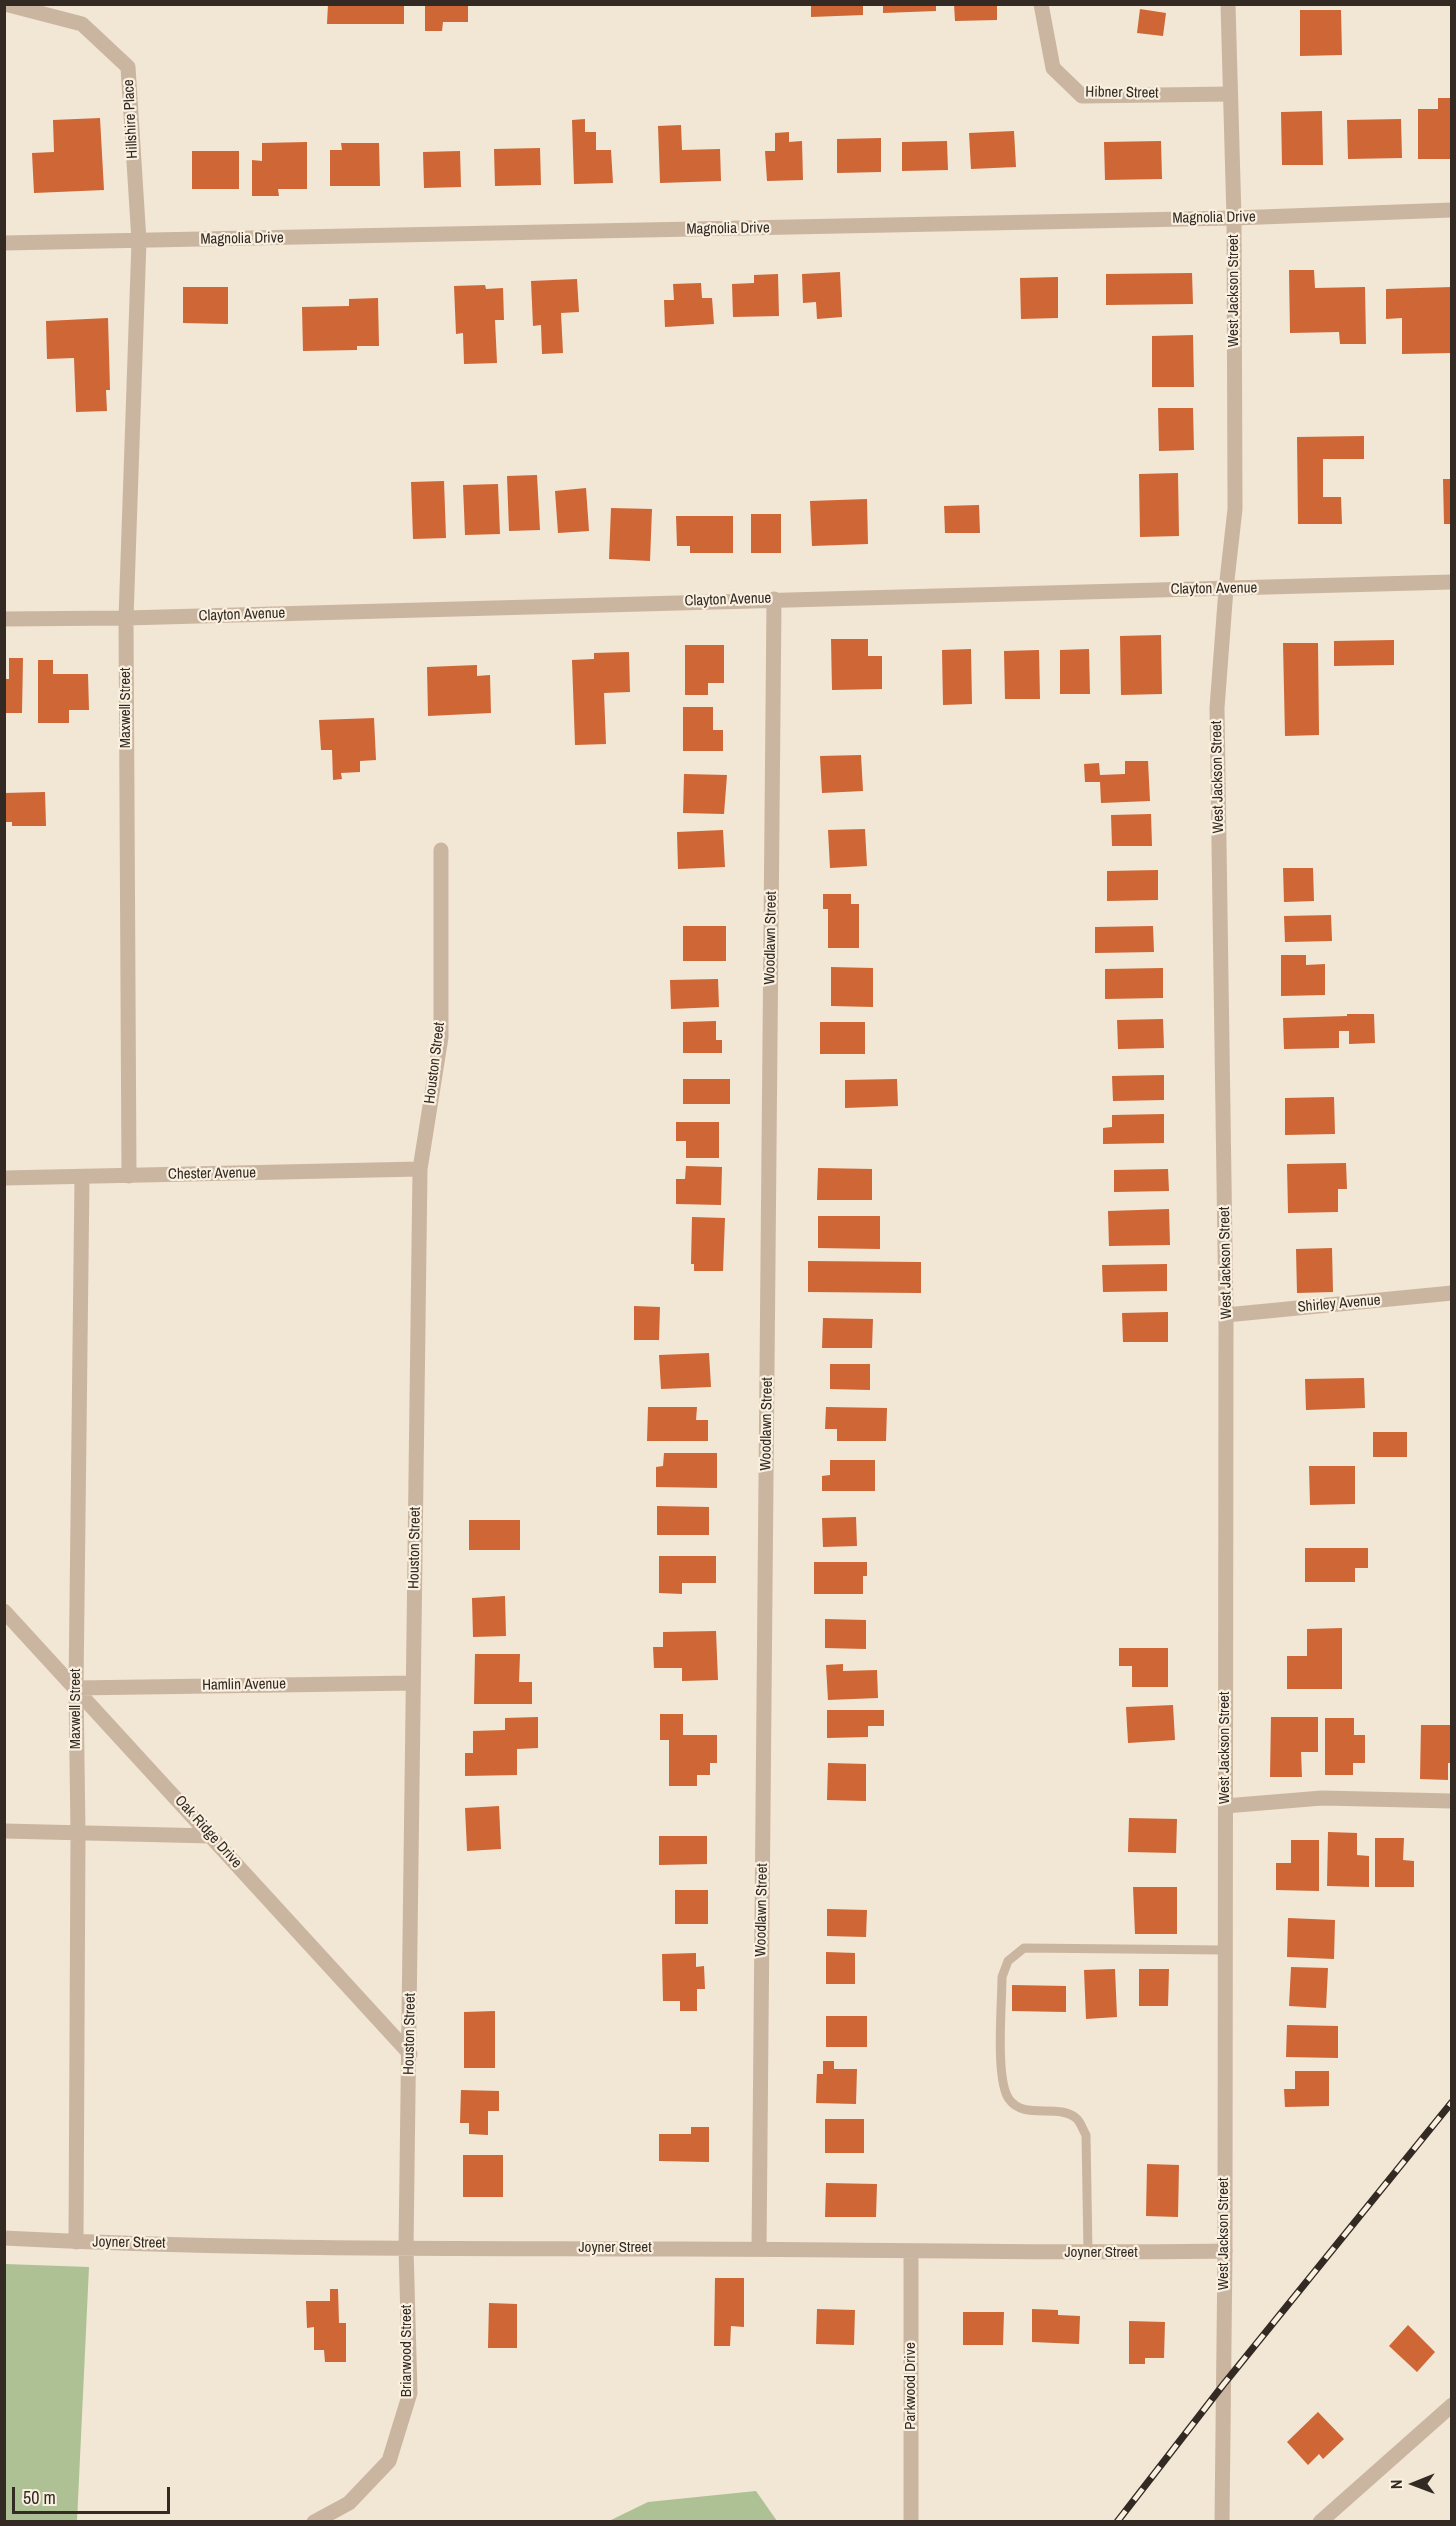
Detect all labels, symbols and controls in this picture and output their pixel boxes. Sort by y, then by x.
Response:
street label: Hillshire Place [120,79,142,159]
street label: Hibner Street [1085,83,1159,103]
street label: Magnolia Drive [1172,208,1256,228]
street label: Magnolia Drive [686,219,770,239]
street label: Magnolia Drive [200,229,284,249]
street label: West Jackson Street [1225,235,1243,347]
street label: Clayton Avenue [1171,579,1257,599]
street label: Clayton Avenue [684,589,772,611]
street label: Clayton Avenue [198,604,286,626]
street label: Maxwell Street [117,668,135,748]
street label: West Jackson Street [1208,721,1228,833]
street label: Woodlawn Street [761,891,781,985]
street label: Houston Street [421,1021,449,1105]
street label: Chester Avenue [168,1164,256,1184]
street label: West Jackson Street [1216,1207,1236,1319]
street label: Shirley Avenue [1297,1291,1381,1317]
street label: Woodlawn Street [757,1377,777,1471]
street label: Houston Street [405,1507,425,1589]
street label: Maxwell Street [67,1669,85,1749]
street label: Hamlin Avenue [202,1675,286,1695]
street label: West Jackson Street [1216,1692,1234,1804]
street label: Oak Ridge Drive [171,1792,245,1872]
street label: Woodlawn Street [752,1863,772,1957]
street label: Houston Street [400,1993,420,2075]
street label: West Jackson Street [1215,2178,1233,2290]
street label: Joyner Street [92,2233,166,2253]
street label: Joyner Street [578,2239,652,2257]
street label: Joyner Street [1064,2244,1138,2262]
street label: Briarwood Street [398,2305,416,2397]
street label: Parkwood Drive [902,2342,920,2430]
north arrow [1384,2454,1444,2514]
scale bar [15,2475,172,2513]
text: N [1385,2479,1407,2489]
text: 50 m [23,2485,56,2510]

